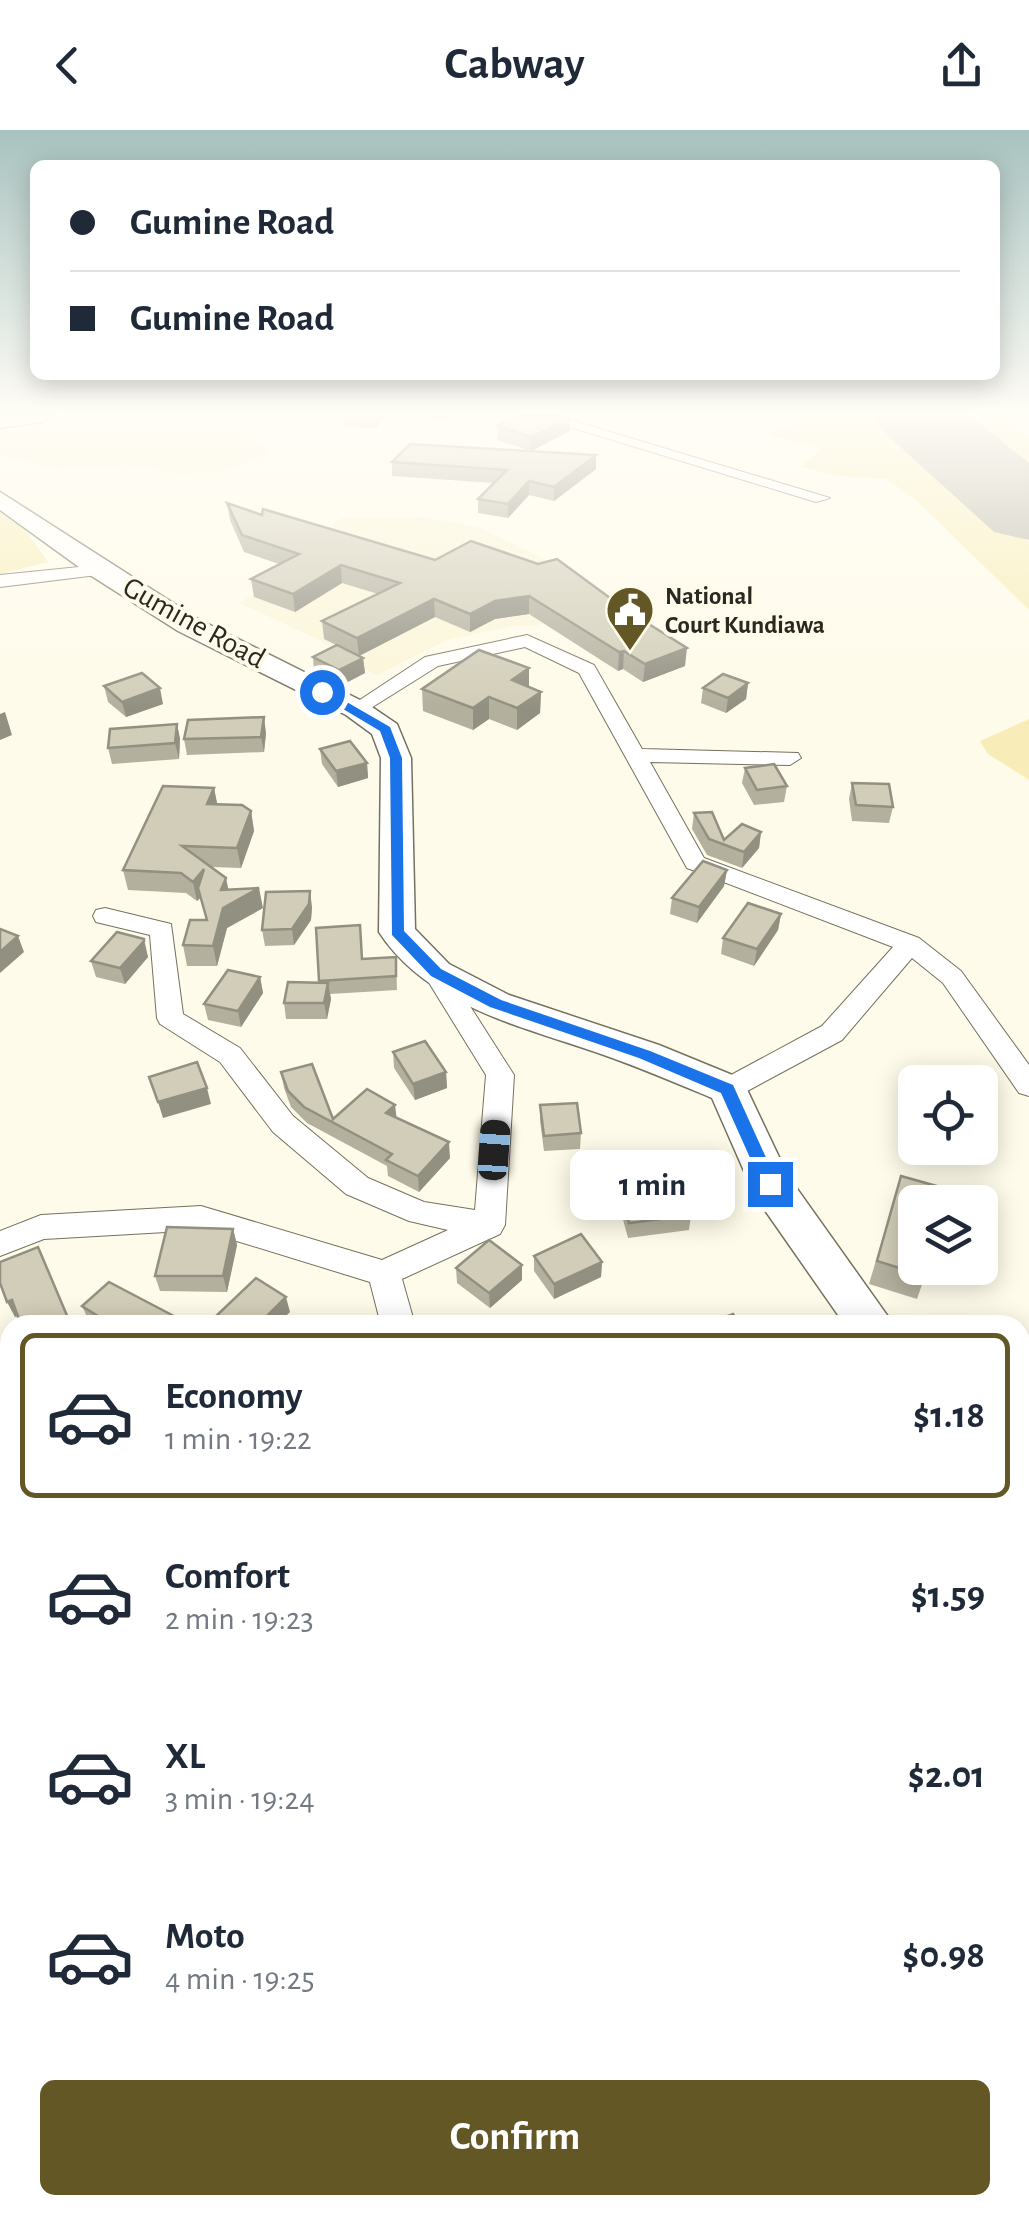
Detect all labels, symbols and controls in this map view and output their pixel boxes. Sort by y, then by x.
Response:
icon: back [40,38,95,93]
icon: share [934,38,989,93]
text: Cabway [444,42,585,87]
text: Gumine Road [130,204,334,242]
text: Gumine Road [130,300,334,338]
street label: Gumine Road [118,572,270,674]
public building icon: National Court Kundiawa [604,584,656,652]
place label: National Court Kundiawa [665,584,825,638]
route start [300,670,345,715]
map controls [898,1065,998,1285]
button: locate [898,1065,998,1165]
car [477,1119,511,1181]
callout: 1 min [570,1149,735,1219]
route end [748,1162,793,1207]
text: 1 min [619,1169,686,1201]
button: layers [898,1185,998,1285]
icon: car [45,1371,135,1461]
text: Economy [165,1378,303,1416]
text: $1.18 [913,1397,985,1435]
text: 1 min · 19:22 [165,1423,312,1455]
icon: car [45,1551,135,1641]
text: Comfort [165,1558,290,1596]
text: $1.59 [911,1577,985,1615]
text: 2 min · 19:23 [165,1603,314,1635]
icon: car [45,1731,135,1821]
text: XL [165,1738,205,1776]
text: $2.01 [908,1757,985,1795]
text: 3 min · 19:24 [165,1783,315,1815]
icon: car [45,1911,135,2001]
text: Moto [165,1918,245,1956]
text: $0.98 [902,1937,985,1975]
text: 4 min · 19:25 [165,1963,315,1995]
button: Confirm [40,2080,990,2195]

